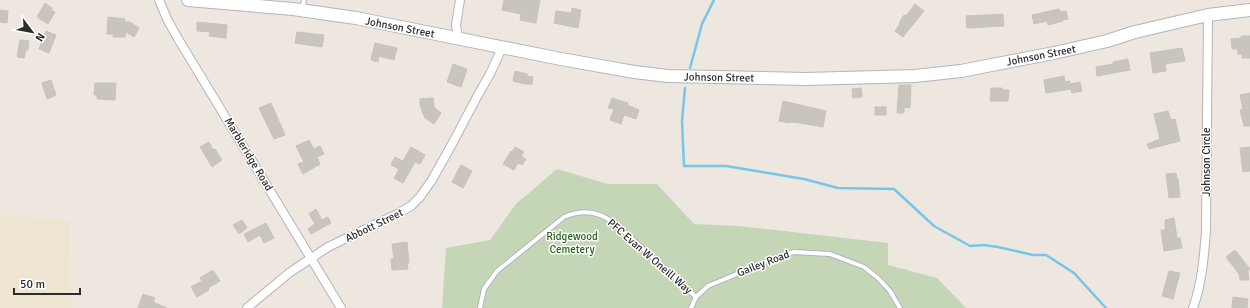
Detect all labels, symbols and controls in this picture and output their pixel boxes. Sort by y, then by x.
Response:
north arrow [12,12,52,52]
street label: Johnson Street [364,14,436,41]
text: N [33,30,48,44]
street label: Johnson Street [1005,42,1077,69]
street label: Johnson Street [684,70,754,85]
street label: Marbleridge Road [222,115,276,193]
street label: Johnson Circle [1200,128,1213,196]
street label: Abbott Street [343,206,405,245]
street label: PFC Evan W Oneill Way [605,216,695,297]
park label: Ridgewood Cemetery [546,230,598,256]
street label: Gailey Road [735,247,791,279]
scale bar [14,270,80,296]
text: 50 m [20,277,45,292]

